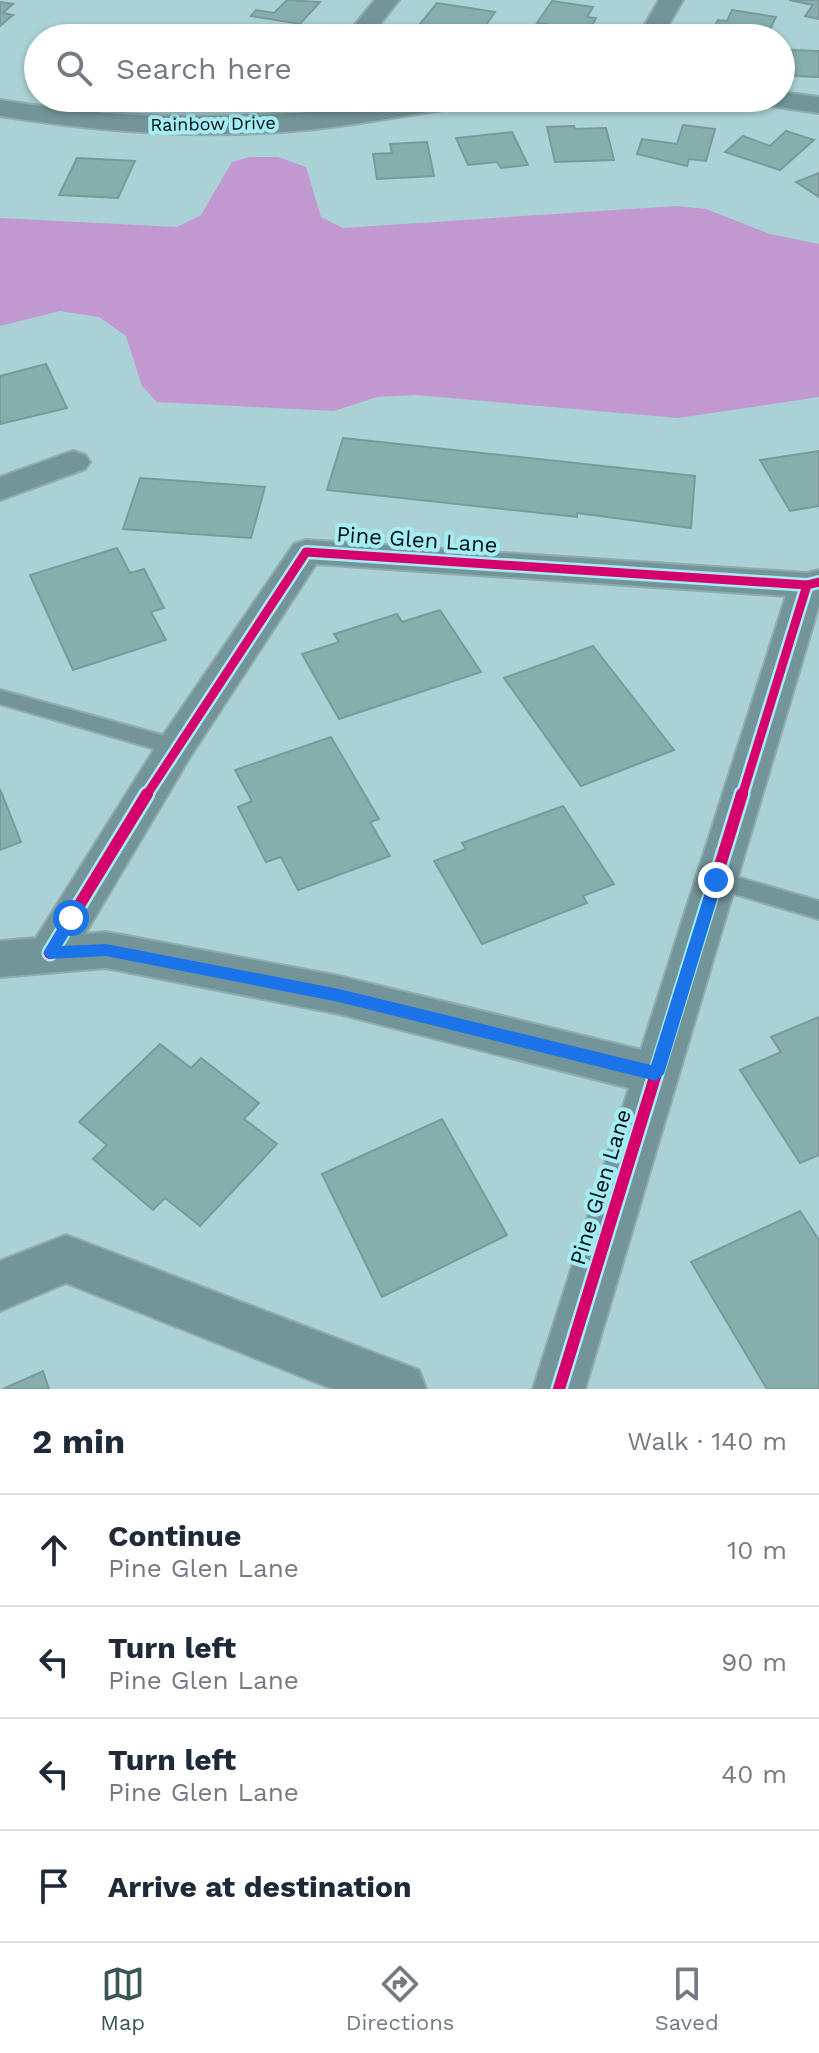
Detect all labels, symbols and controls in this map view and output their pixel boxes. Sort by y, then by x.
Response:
search box [24,24,795,112]
icon: search [52,46,96,90]
text: Search here [116,51,292,86]
street label: Rainbow Drive [150,112,276,135]
street label: Pine Glen Lane [336,521,498,558]
route end [698,862,734,898]
route start [53,900,89,936]
street label: Pine Glen Lane [565,1106,636,1268]
text: 2 min [32,1421,125,1461]
text: Walk · 140 m [627,1426,787,1456]
text: Continue [108,1518,241,1553]
icon: ahead [32,1528,76,1572]
text: 10 m [727,1535,787,1565]
text: Pine Glen Lane [108,1553,299,1583]
text: Turn left [108,1630,236,1665]
icon: left [32,1640,76,1684]
text: 90 m [721,1647,787,1677]
text: Pine Glen Lane [108,1665,299,1695]
text: Turn left [108,1742,236,1777]
icon: left [32,1752,76,1796]
text: 40 m [721,1759,787,1789]
text: Pine Glen Lane [108,1777,299,1807]
icon: arrive [32,1864,76,1908]
text: Arrive at destination [108,1869,412,1904]
tab: Map [100,1962,145,2035]
tab: Directions [346,1962,454,2035]
tab: Saved [655,1962,719,2035]

